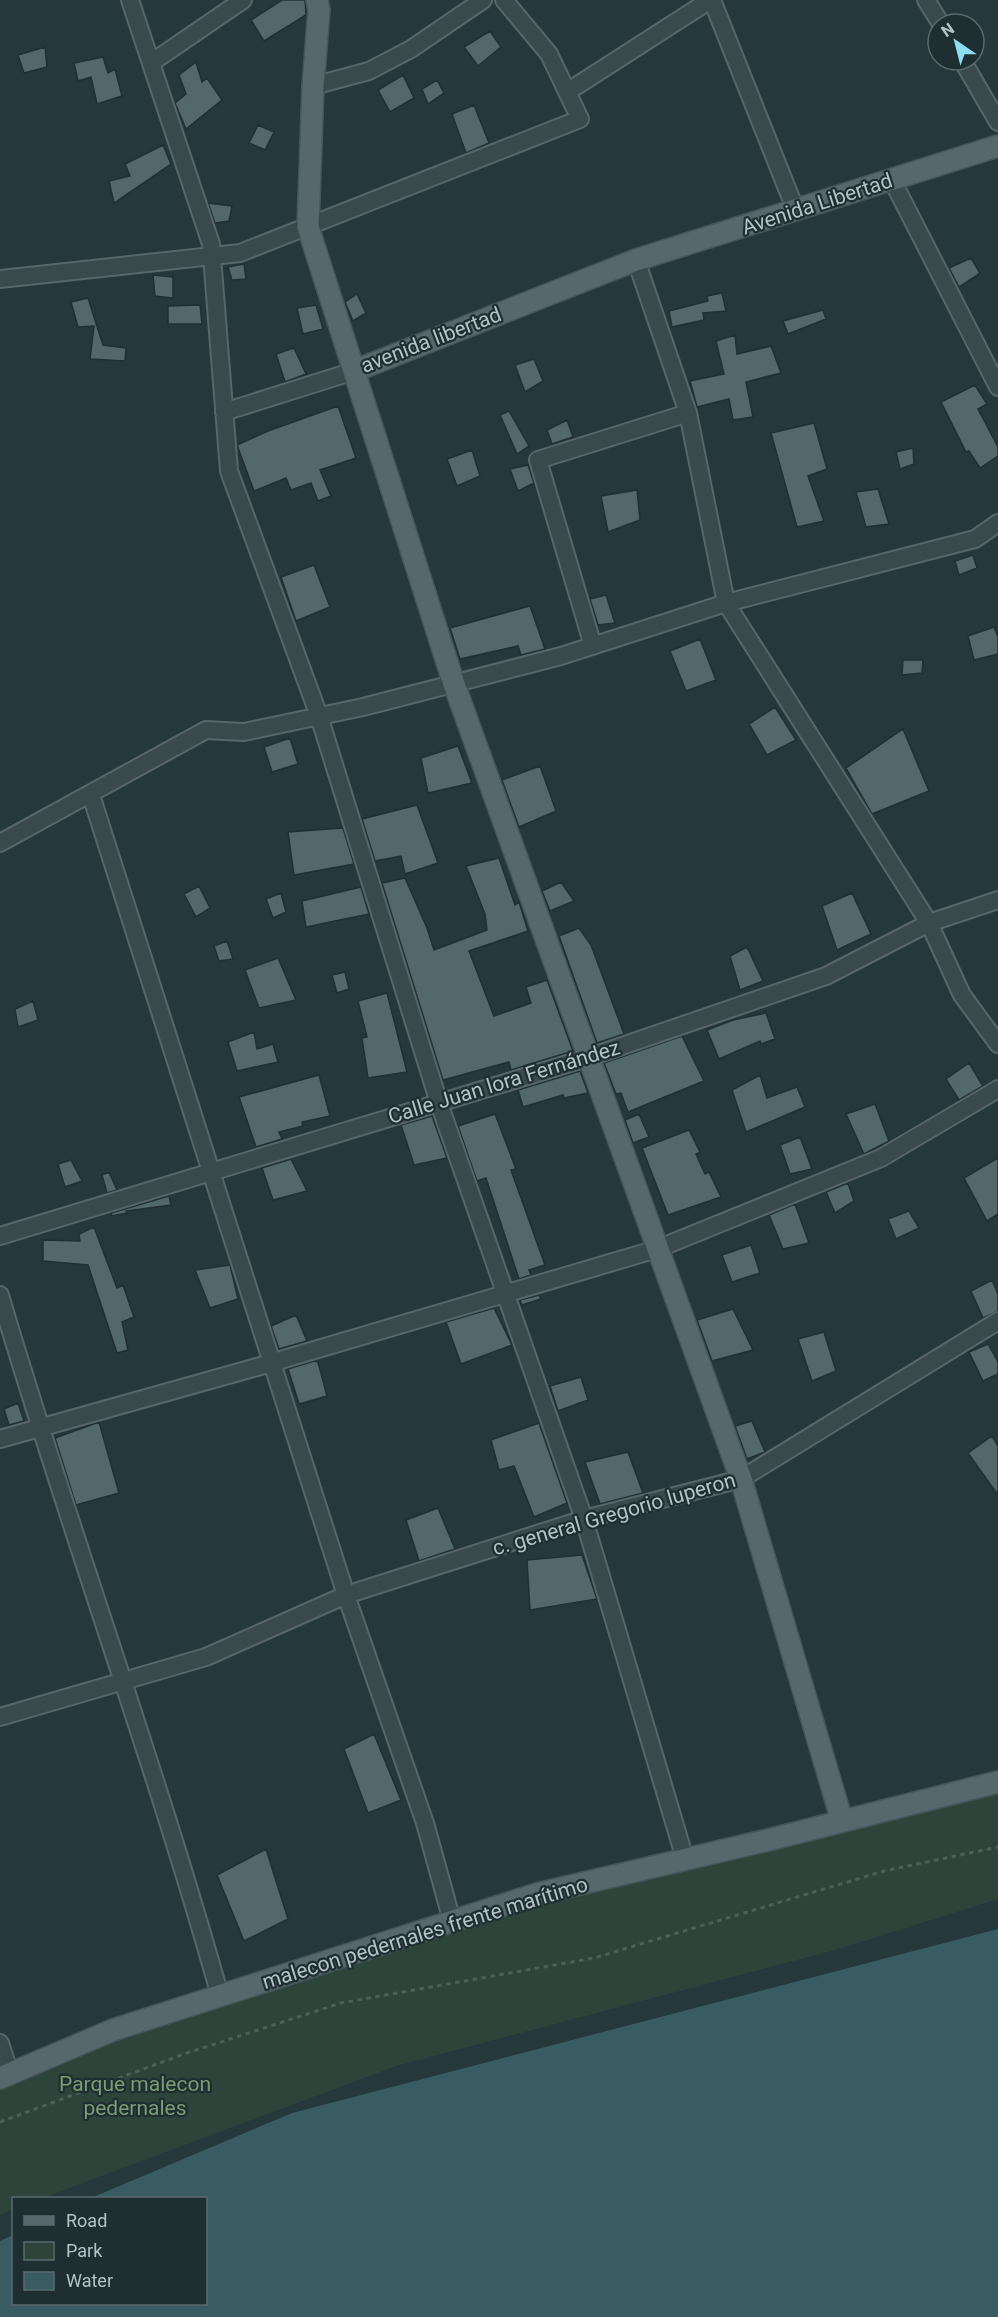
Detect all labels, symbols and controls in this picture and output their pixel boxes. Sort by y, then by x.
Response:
north arrow [926,12,986,72]
text: N [938,19,958,41]
street label: Avenida Libertad [739,168,895,240]
street label: avenida libertad [357,302,505,378]
street label: Calle Juan lora Fernández [385,1035,623,1129]
street label: c. general Gregorio luperon [490,1468,738,1560]
street label: malecon pedernales frente marítimo [259,1872,591,1994]
park label: Parque malecon pedernales [59,2072,211,2120]
legend [12,2197,207,2305]
text: Road [66,2210,107,2231]
text: Park [66,2240,103,2261]
text: Water [66,2270,113,2291]

